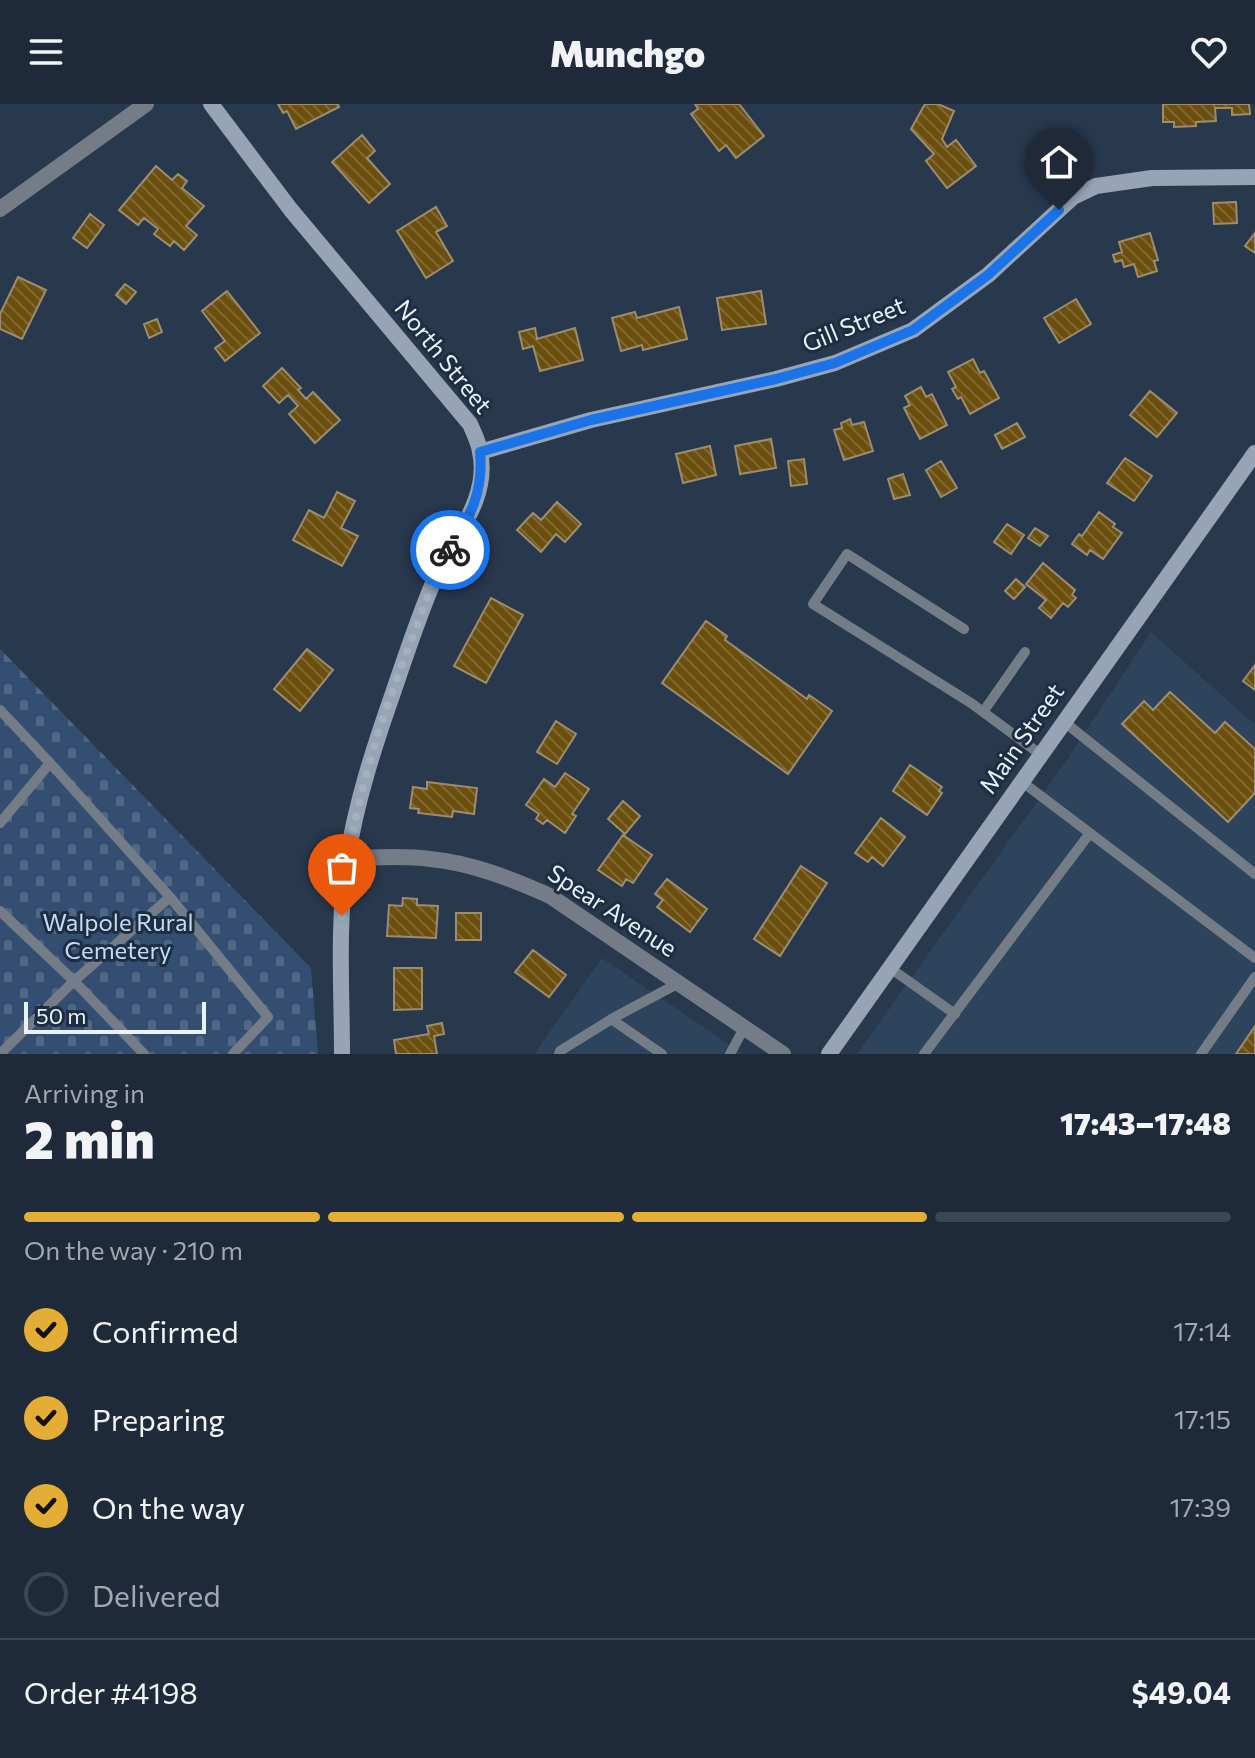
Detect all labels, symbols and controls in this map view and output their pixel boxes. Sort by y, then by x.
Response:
icon: menu [24,30,68,74]
text: Munchgo [550,30,705,74]
icon: heart [1187,30,1231,74]
pin [1025,128,1093,210]
icon: home [1037,140,1081,184]
street label: Gill Street [798,290,909,357]
street label: North Street [389,293,499,419]
courier [410,510,490,590]
icon: bike [428,528,472,572]
street label: Main Street [972,677,1069,799]
pin [308,834,376,916]
icon: bag [320,846,364,890]
street label: Spear Avenue [543,857,683,962]
park label: Walpole Rural Cemetery [42,907,194,964]
scale bar [24,998,206,1034]
text: 50 m [36,1002,86,1029]
text: Arriving in [24,1077,145,1108]
text: 17:43–17:48 [1060,1104,1231,1141]
text: 2 min [24,1106,155,1170]
text: On the way · 210 m [24,1234,243,1265]
icon: check [24,1308,68,1352]
text: Confirmed [92,1312,239,1349]
text: 17:14 [1173,1315,1231,1346]
icon: check [24,1396,68,1440]
text: Preparing [92,1400,225,1437]
text: 17:15 [1174,1403,1231,1434]
icon: check [24,1484,68,1528]
text: On the way [92,1488,245,1525]
text: 17:39 [1169,1491,1231,1522]
text: Delivered [92,1576,221,1613]
text: Order #4198 [24,1673,198,1710]
text: $49.04 [1131,1673,1231,1710]

